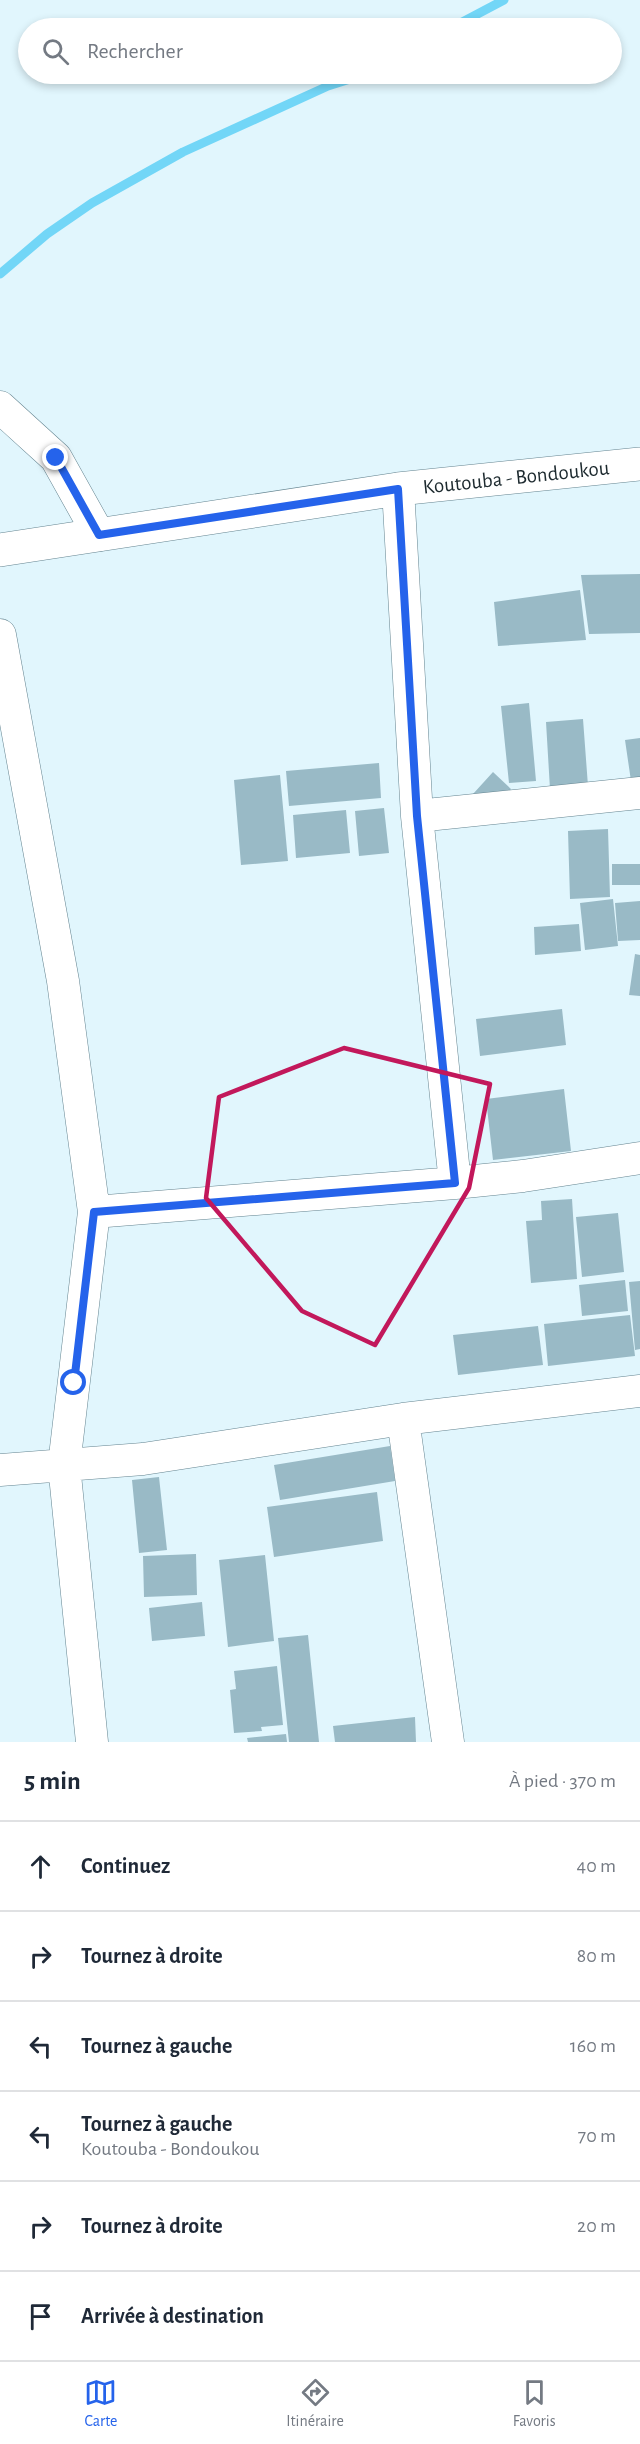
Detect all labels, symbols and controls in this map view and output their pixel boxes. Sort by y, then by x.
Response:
search box [18,18,622,84]
icon: search [39,35,72,68]
text: Rechercher [87,40,183,62]
route end [42,444,68,470]
street label: Koutouba - Bondoukou [422,457,611,498]
route start [60,1369,86,1395]
text: 5 min [24,1768,81,1794]
text: À pied · 370 m [509,1771,616,1791]
icon: ahead [24,1850,57,1883]
text: Continuez [81,1855,170,1877]
text: 40 m [577,1856,616,1876]
icon: right [24,1940,57,1973]
text: Tournez à droite [81,1945,223,1967]
text: 80 m [577,1946,616,1966]
icon: left [24,2030,57,2063]
text: Tournez à gauche [81,2035,232,2057]
text: 160 m [570,2036,616,2056]
text: Tournez à gauche [81,2113,232,2135]
icon: left [24,2120,57,2153]
text: 70 m [578,2126,616,2146]
text: Koutouba - Bondoukou [81,2139,260,2159]
icon: right [24,2210,57,2243]
text: Tournez à droite [81,2215,223,2237]
text: 20 m [577,2216,616,2236]
icon: arrive [24,2300,57,2333]
text: Arrivée à destination [81,2305,264,2327]
tab: Carte [84,2376,117,2431]
tab: Itinéraire [286,2376,344,2431]
tab: Favoris [513,2376,556,2431]

